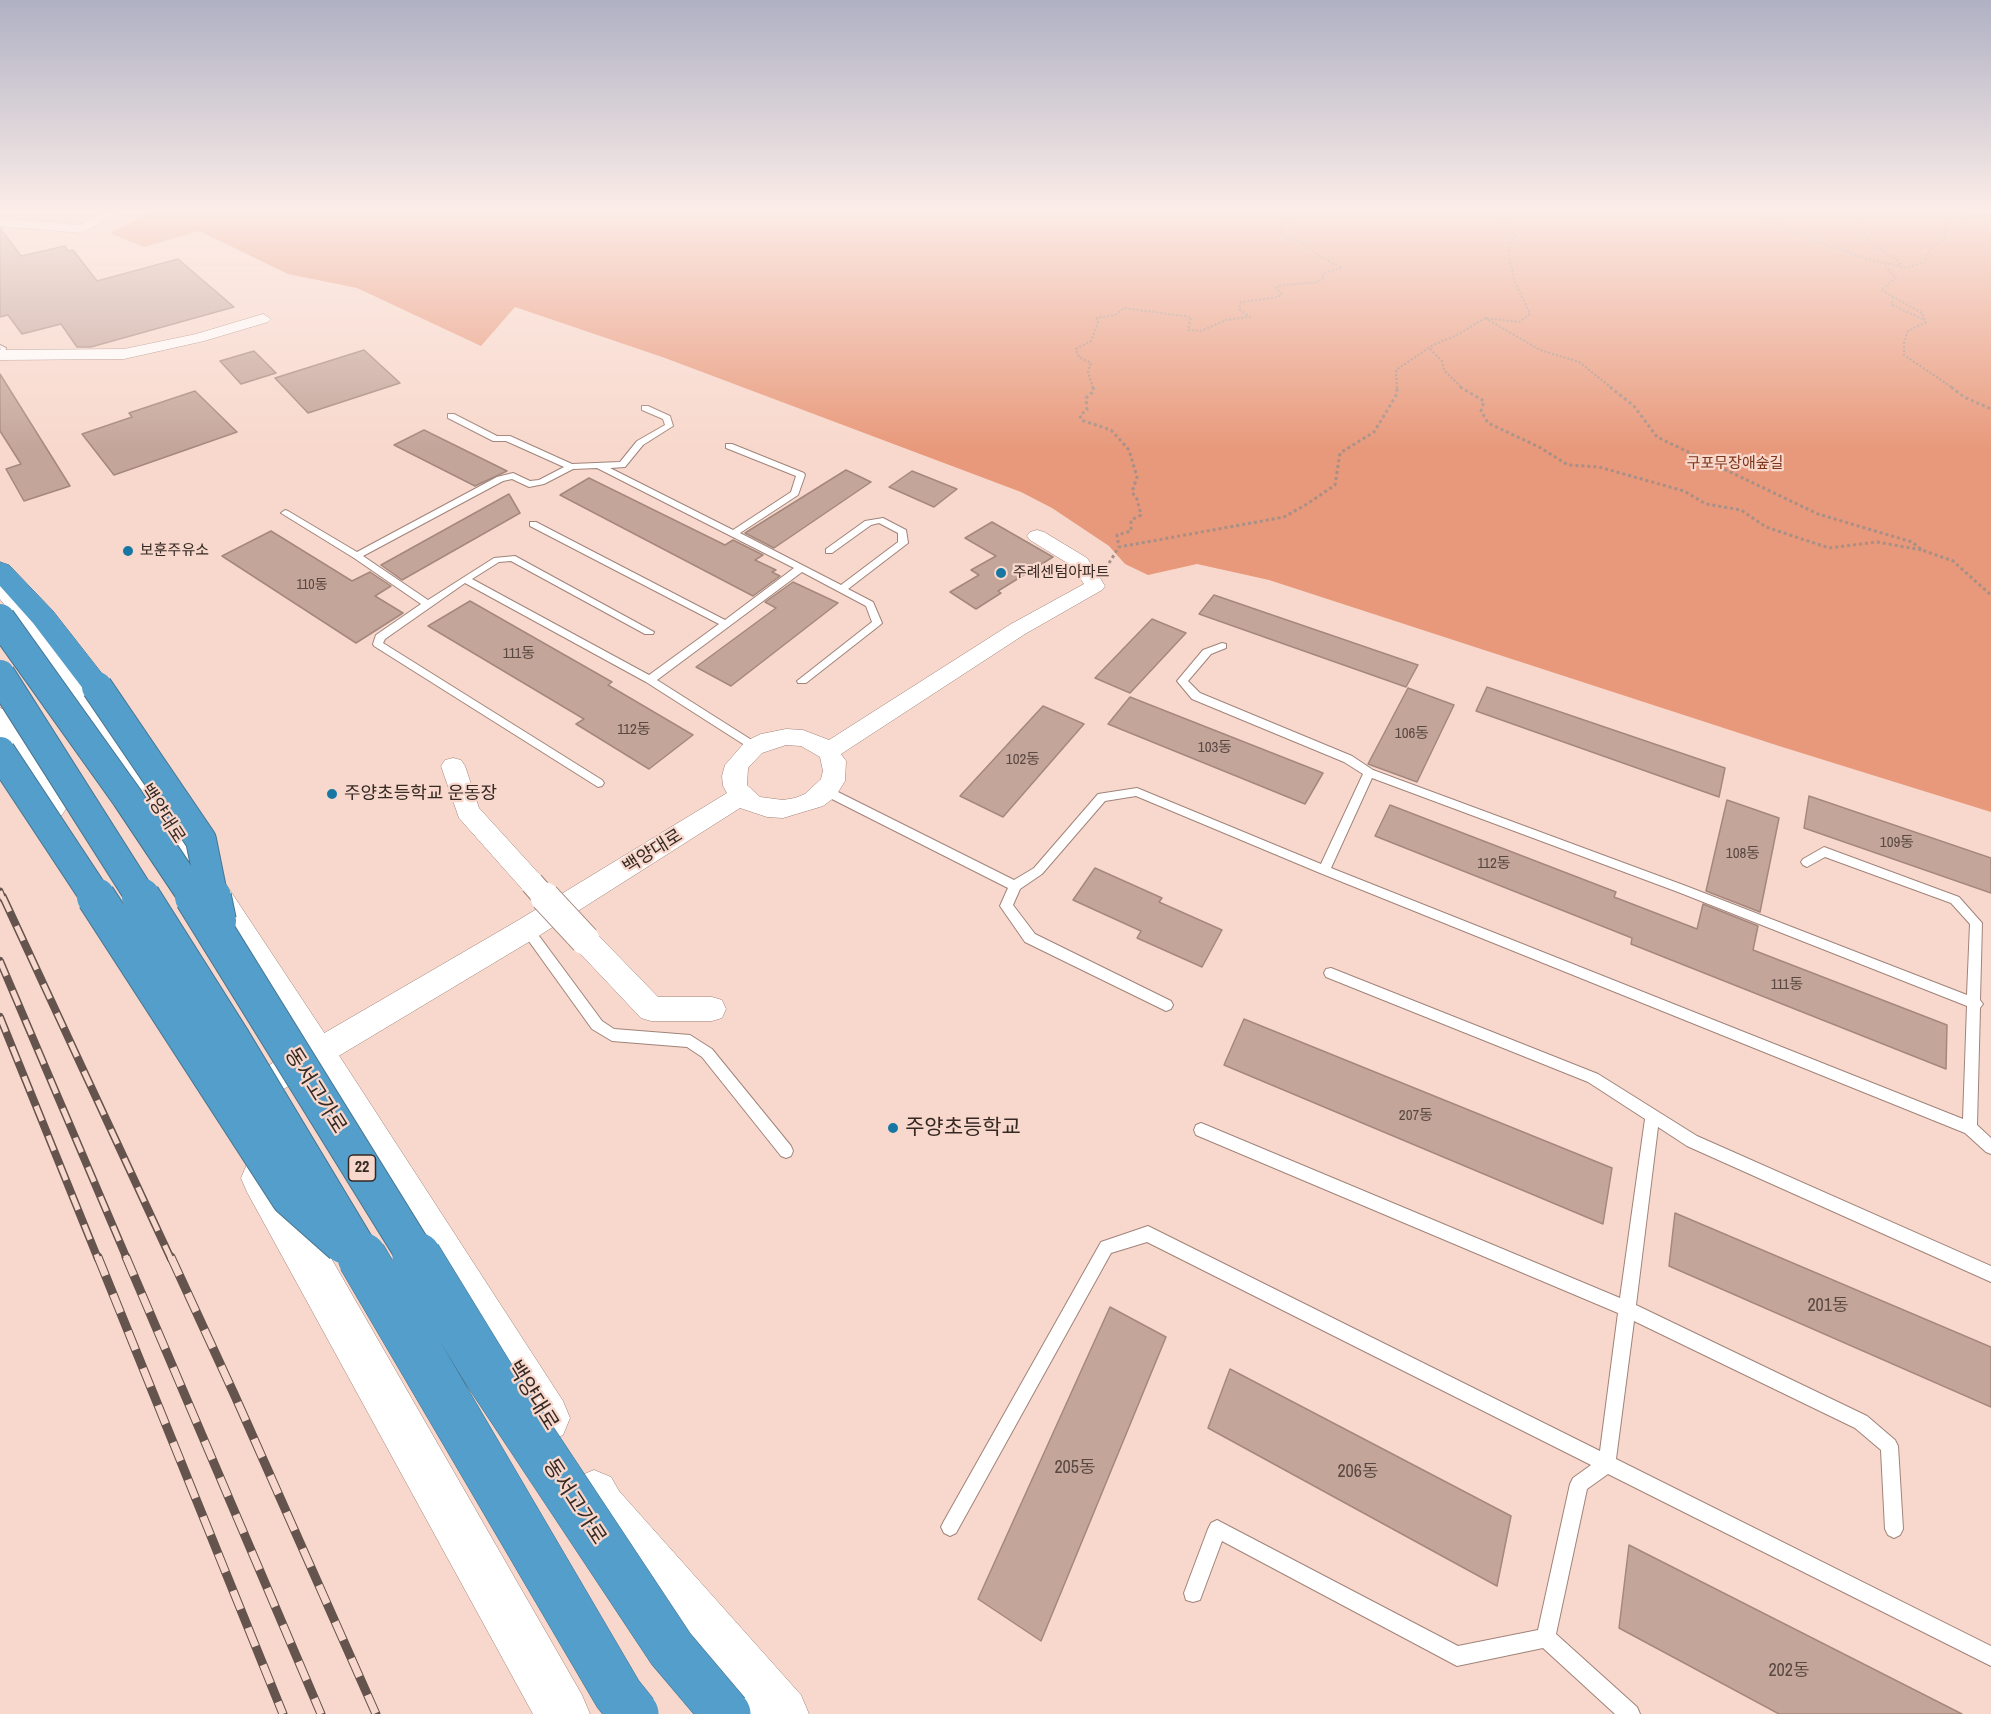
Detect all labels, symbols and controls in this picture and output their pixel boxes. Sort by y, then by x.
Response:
park label: 구포무장애숲길 [1687,455,1783,473]
place label: 보훈주유소 [140,542,209,560]
marker: 보훈주유소 [121,544,135,558]
place label: 주례센텀아파트 [1013,564,1110,582]
marker: 주례센텀아파트 [994,566,1008,580]
house number: 110동 [296,577,328,593]
house number: 111동 [503,645,535,663]
house number: 112동 [617,721,651,739]
house number: 106동 [1395,725,1429,743]
house number: 103동 [1198,739,1232,757]
house number: 102동 [1006,751,1040,769]
street label: 백양대로 [135,780,189,848]
place label: 주양초등학교 운동장 [344,783,497,805]
marker: 주양초등학교 운동장 [325,787,339,801]
street label: 백양대로 [619,825,687,879]
house number: 109동 [1880,834,1914,852]
house number: 108동 [1726,845,1760,863]
house number: 112동 [1477,855,1511,873]
house number: 111동 [1771,976,1803,994]
street label: 동서고가로 [279,1043,351,1139]
house number: 207동 [1399,1107,1433,1125]
place label: 주양초등학교 [905,1115,1021,1141]
marker: 주양초등학교 [886,1121,900,1135]
road number: 22 [348,1155,376,1181]
house number: 201동 [1807,1295,1849,1317]
street label: 백양대로 [501,1357,563,1435]
street label: 동서고가로 [537,1455,611,1549]
house number: 205동 [1054,1457,1096,1479]
house number: 206동 [1337,1461,1379,1483]
house number: 202동 [1768,1660,1810,1682]

